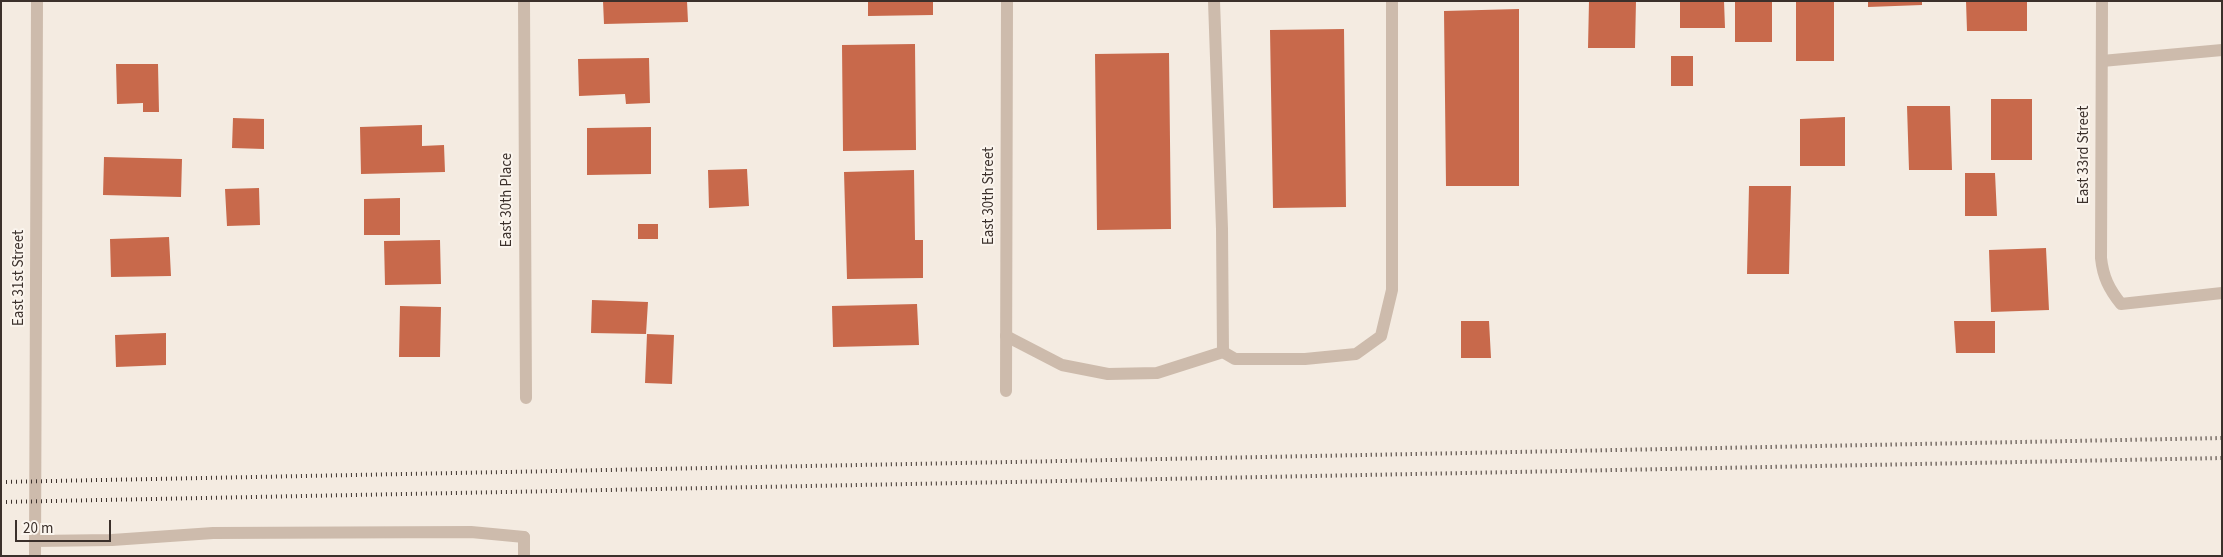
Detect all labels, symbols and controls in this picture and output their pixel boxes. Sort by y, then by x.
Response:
street label: East 33rd Street [2076,106,2094,204]
street label: East 30th Street [981,147,999,245]
street label: East 30th Place [499,153,517,247]
street label: East 31st Street [11,230,29,326]
scale bar [18,510,114,542]
text: 20 m [23,518,53,539]

